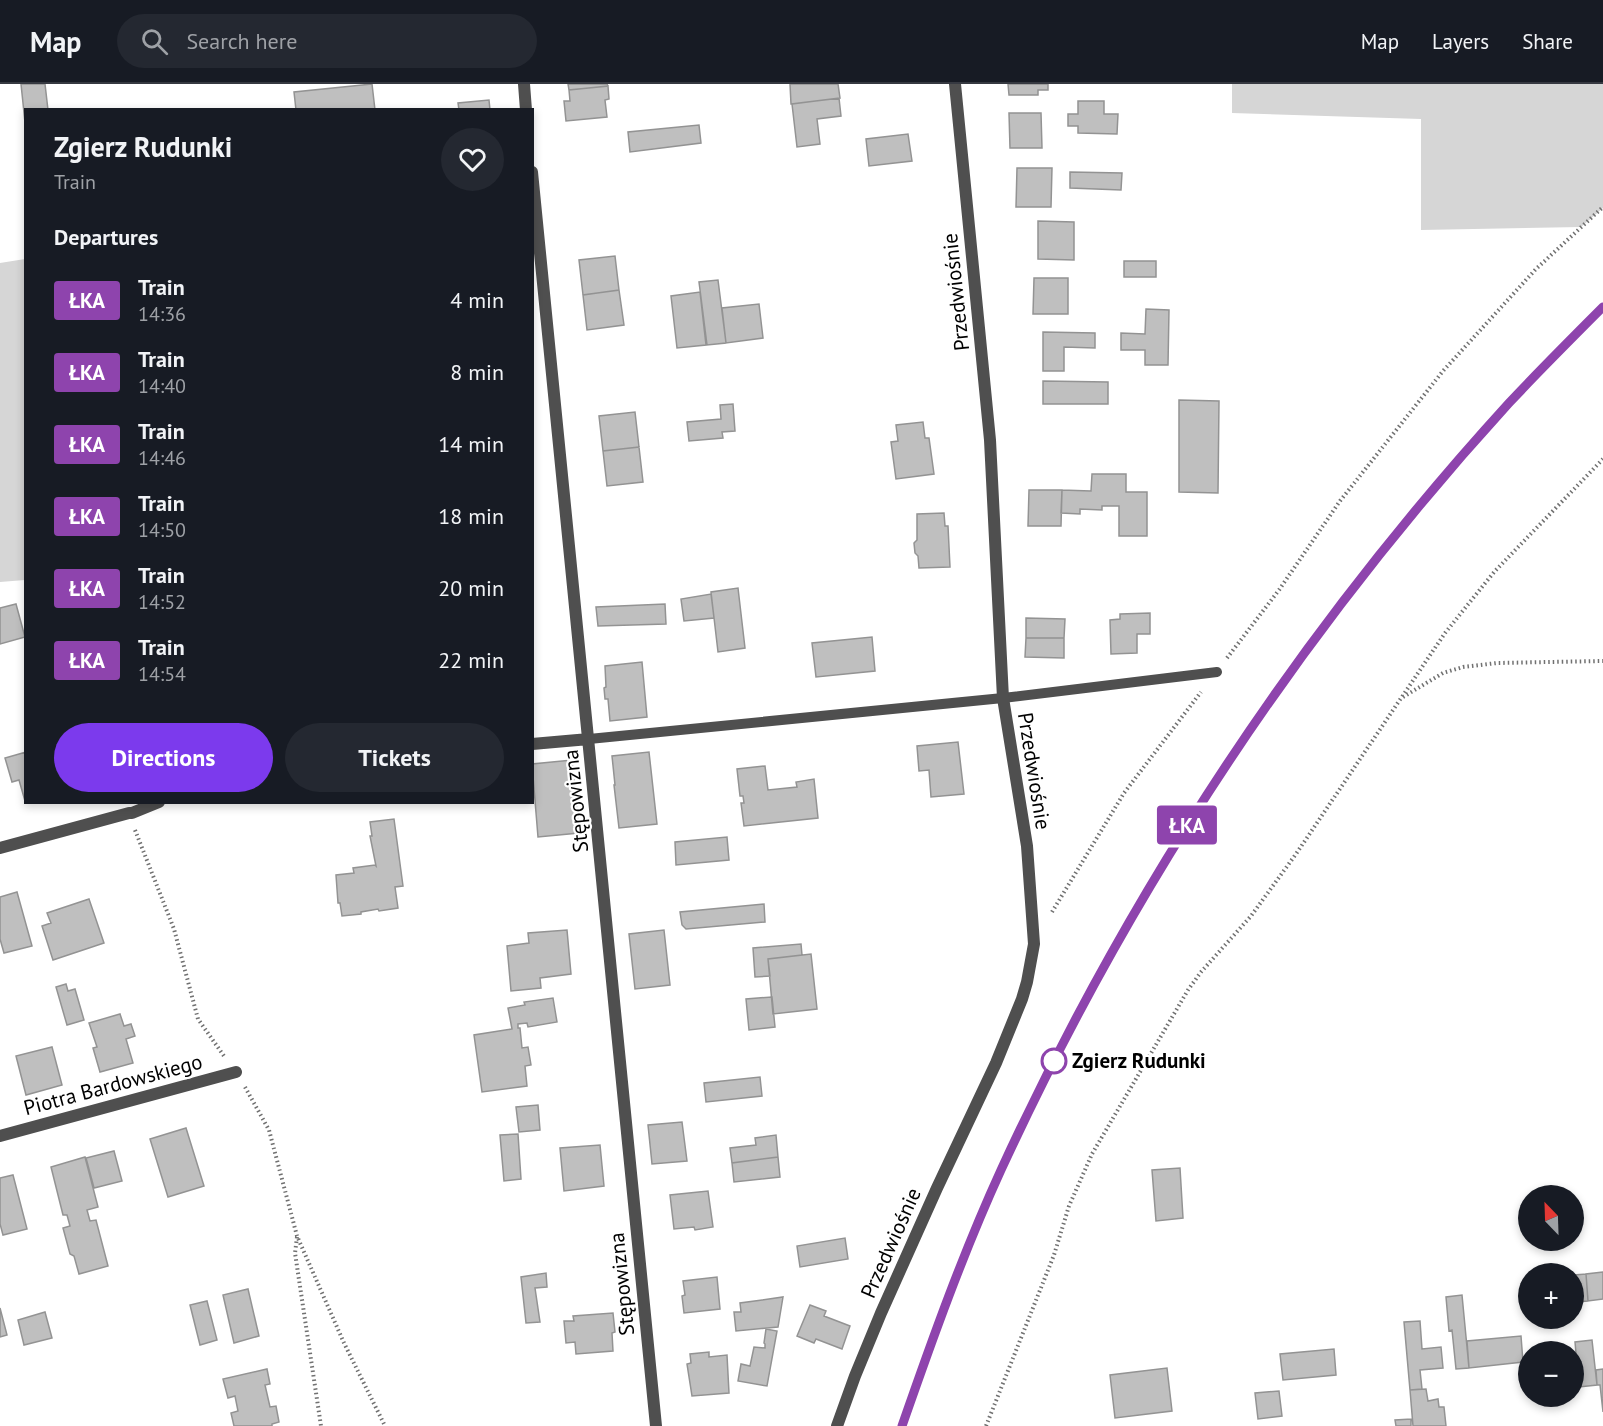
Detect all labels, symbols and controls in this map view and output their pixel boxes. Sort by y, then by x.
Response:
search box [117,14,537,68]
text: Map [30,23,81,60]
icon: search [138,25,171,58]
text: Search here [186,27,297,55]
text: Map [1361,28,1399,55]
text: Layers [1432,28,1489,55]
text: Share [1522,28,1573,55]
text: Zgierz Rudunki [54,128,232,165]
button: heart [441,128,504,191]
text: Train [54,169,96,195]
text: Departures [54,223,158,251]
street label: Przedwiośnie [936,232,975,352]
text: Train [138,273,185,301]
text: 4 min [450,286,504,314]
text: ŁKA [69,287,105,314]
text: 14:36 [138,301,186,327]
text: Train [138,345,185,373]
text: 8 min [450,358,504,386]
text: ŁKA [69,359,105,386]
text: 14:40 [138,373,186,399]
text: Train [138,417,185,445]
text: 14 min [438,430,504,458]
text: ŁKA [69,431,105,458]
text: 14:46 [138,445,186,471]
text: Train [138,489,185,517]
text: 18 min [438,502,504,530]
text: ŁKA [69,503,105,530]
text: 14:50 [138,517,186,543]
text: Train [138,561,185,589]
text: 20 min [438,574,504,602]
text: ŁKA [69,575,105,602]
text: 14:52 [138,589,186,615]
text: Train [138,633,185,661]
text: 22 min [438,646,504,674]
text: ŁKA [69,647,105,674]
text: 14:54 [138,661,186,687]
street label: Przedwiośnie [1012,710,1057,831]
button: Directions [54,723,273,792]
button: Tickets [285,723,504,792]
street label: Stępowizna [557,748,594,854]
line badge: ŁKA [1152,806,1222,844]
text: ŁKA [1169,812,1205,839]
place label: Zgierz Rudunki [1072,1047,1206,1074]
street label: Piotra Bardowskiego [21,1048,205,1121]
marker: Zgierz Rudunki [1041,1048,1067,1074]
street label: Przedwiośnie [854,1183,927,1302]
north arrow [1518,1185,1584,1251]
map controls [1518,1185,1584,1407]
street label: Stępowizna [603,1231,640,1337]
button: + [1518,1263,1584,1329]
button: − [1518,1341,1584,1407]

